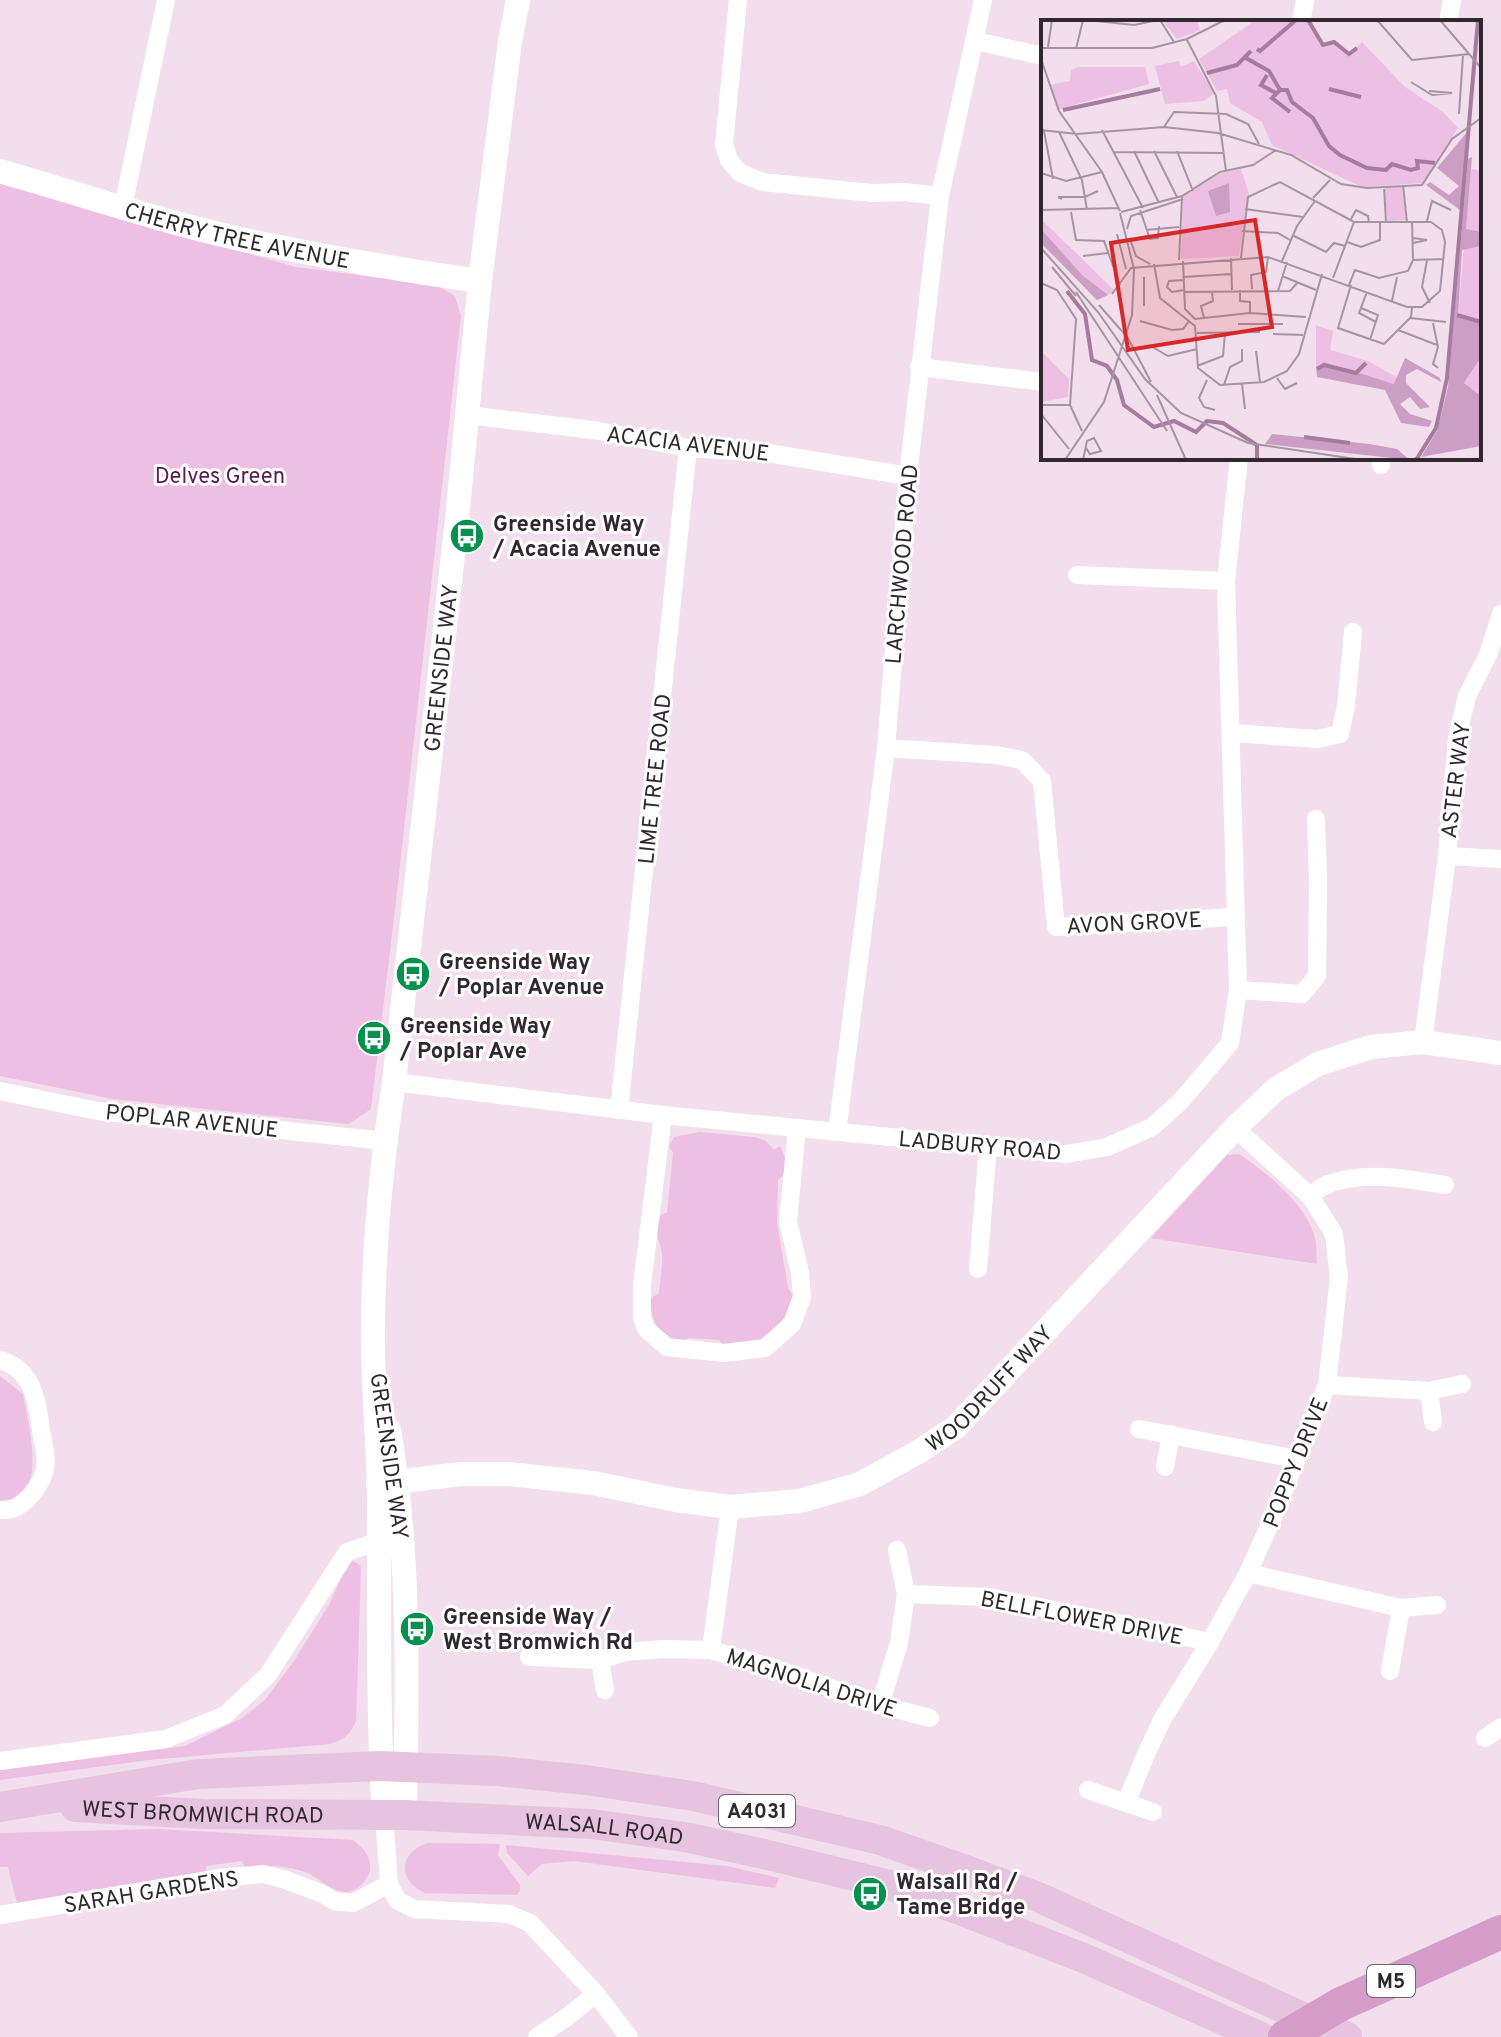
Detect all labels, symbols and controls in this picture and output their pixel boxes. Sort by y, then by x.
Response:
inset map [1041,20,1481,460]
street label: CHERRY TREE AVENUE [121,198,352,276]
street label: ACACIA AVENUE [605,422,771,469]
street label: LARCHWOOD ROAD [881,463,926,665]
park label: Delves Green [155,464,285,491]
place label: Greenside Way / Acacia Avenue [492,512,661,564]
bus stop icon: Greenside Way / Acacia Avenue [448,517,486,555]
street label: GREENSIDE WAY [420,583,466,753]
street label: LIME TREE ROAD [634,693,679,866]
street label: ASTER WAY [1437,721,1478,840]
street label: AVON GROVE [1066,907,1202,942]
place label: Greenside Way / Poplar Avenue [438,950,604,1002]
bus stop icon: Greenside Way / Poplar Avenue [394,955,432,993]
place label: Greenside Way / Poplar Ave [399,1014,551,1066]
bus stop icon: Greenside Way / Poplar Ave [355,1019,393,1057]
street label: POPLAR AVENUE [104,1100,279,1145]
street label: LADBURY ROAD [897,1127,1062,1168]
street label: WOODRUFF WAY [921,1321,1060,1459]
street label: GREENSIDE WAY [362,1371,413,1541]
street label: POPPY DRIVE [1259,1394,1336,1532]
street label: BELLFLOWER DRIVE [978,1587,1185,1652]
place label: Greenside Way / West Bromwich Rd [443,1605,633,1657]
bus stop icon: Greenside Way / West Bromwich Rd [398,1610,436,1648]
street label: MAGNOLIA DRIVE [722,1644,900,1725]
road number: A4031 [719,1795,795,1827]
street label: WEST BROMWICH ROAD [81,1796,324,1831]
street label: WALSALL ROAD [524,1810,685,1853]
street label: SARAH GARDENS [62,1866,241,1921]
place label: Walsall Rd / Tame Bridge [896,1870,1025,1922]
bus stop icon: Walsall Rd / Tame Bridge [851,1875,889,1913]
road number: M5 [1367,1965,1415,1997]

